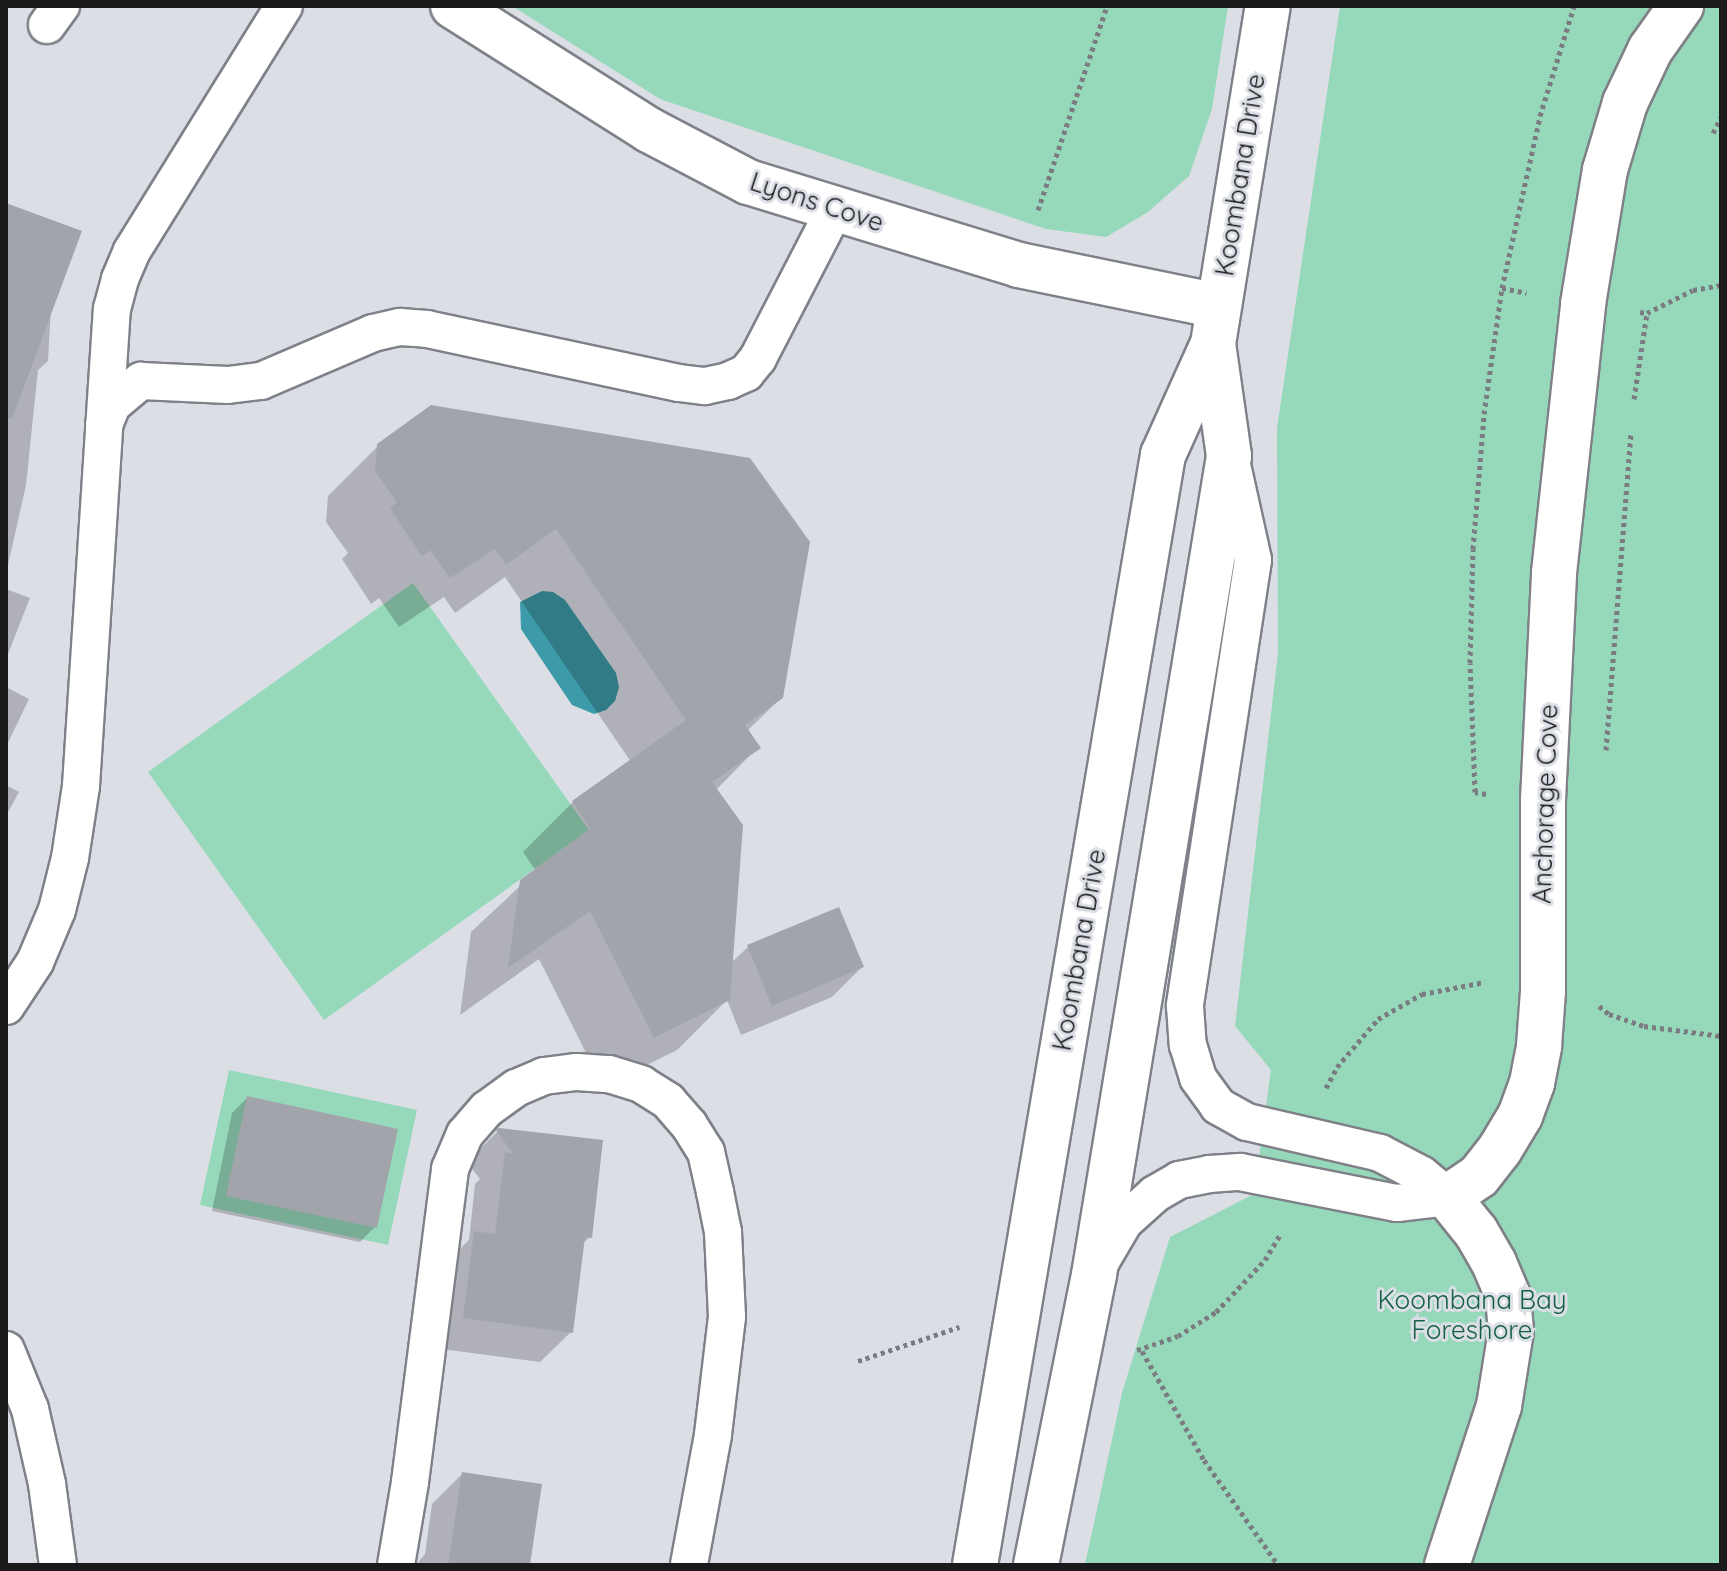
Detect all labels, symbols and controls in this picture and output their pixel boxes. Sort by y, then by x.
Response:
street label: Koombana Drive [1209,72,1271,278]
street label: Lyons Cove [746,166,888,238]
street label: Anchorage Cove [1526,704,1564,904]
street label: Koombana Drive [1046,847,1112,1053]
park label: Koombana Bay Foreshore [1378,1284,1566,1346]

